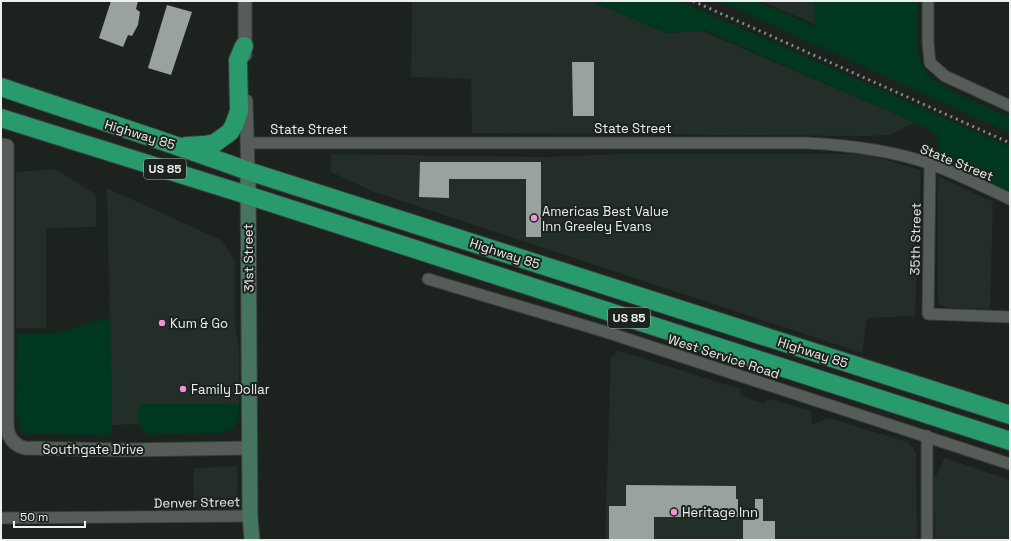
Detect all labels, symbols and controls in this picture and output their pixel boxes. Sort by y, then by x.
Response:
street label: Highway 85 [103,116,177,153]
street label: State Street [594,120,672,137]
street label: State Street [270,121,348,138]
street label: State Street [918,140,996,185]
road number: US 85 [144,159,186,179]
place label: Americas Best Value Inn Greeley Evans [542,203,669,235]
street label: 35th Street [906,203,925,275]
marker: Americas Best Value Inn Greeley Evans [529,213,539,223]
street label: 31st Street [239,223,258,293]
street label: Highway 85 [468,234,542,273]
road number: US 85 [608,308,650,328]
place label: Kum & Go [170,315,228,332]
marker: Kum & Go [157,318,167,328]
street label: West Service Road [666,330,782,383]
street label: Highway 85 [776,333,850,372]
place label: Family Dollar [191,381,270,398]
marker: Family Dollar [178,384,188,394]
street label: Southgate Drive [42,441,144,458]
street label: Denver Street [154,493,240,512]
scale bar [14,503,85,529]
place label: Heritage Inn [682,504,758,521]
marker: Heritage Inn [669,507,679,517]
text: 50 m [20,509,48,525]

